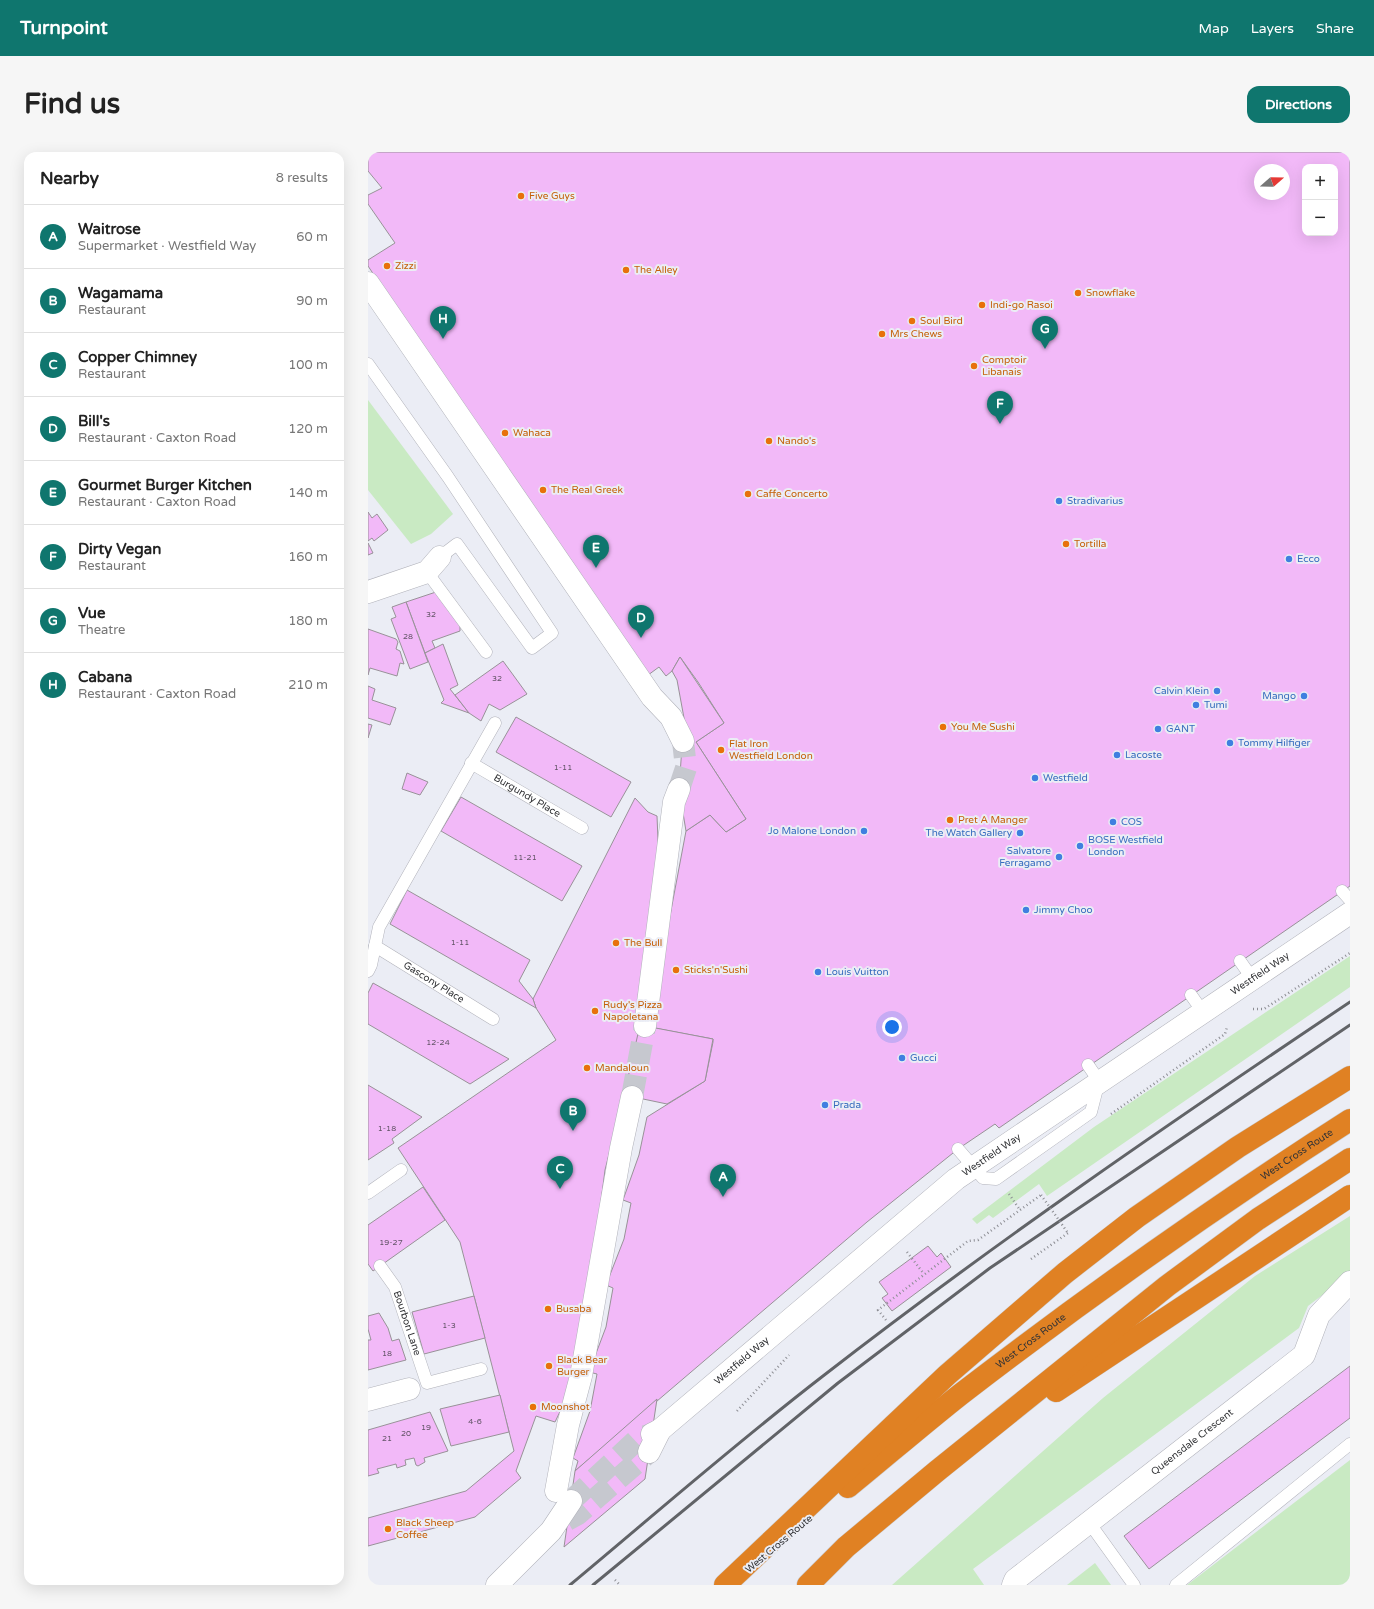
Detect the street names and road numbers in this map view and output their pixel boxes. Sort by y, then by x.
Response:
street label: Burgundy Place [492,772,563,820]
street label: Westfield Way [1229,949,1292,998]
street label: Gascony Place [401,959,467,1006]
street label: West Cross Route [1258,1126,1336,1183]
street label: Westfield Way [960,1131,1024,1179]
street label: Bourbon Lane [391,1289,423,1357]
street label: West Cross Route [994,1311,1069,1371]
street label: Westfield Way [712,1334,772,1387]
street label: Queensdale Crescent [1149,1406,1236,1478]
street label: West Cross Route [743,1512,815,1576]

